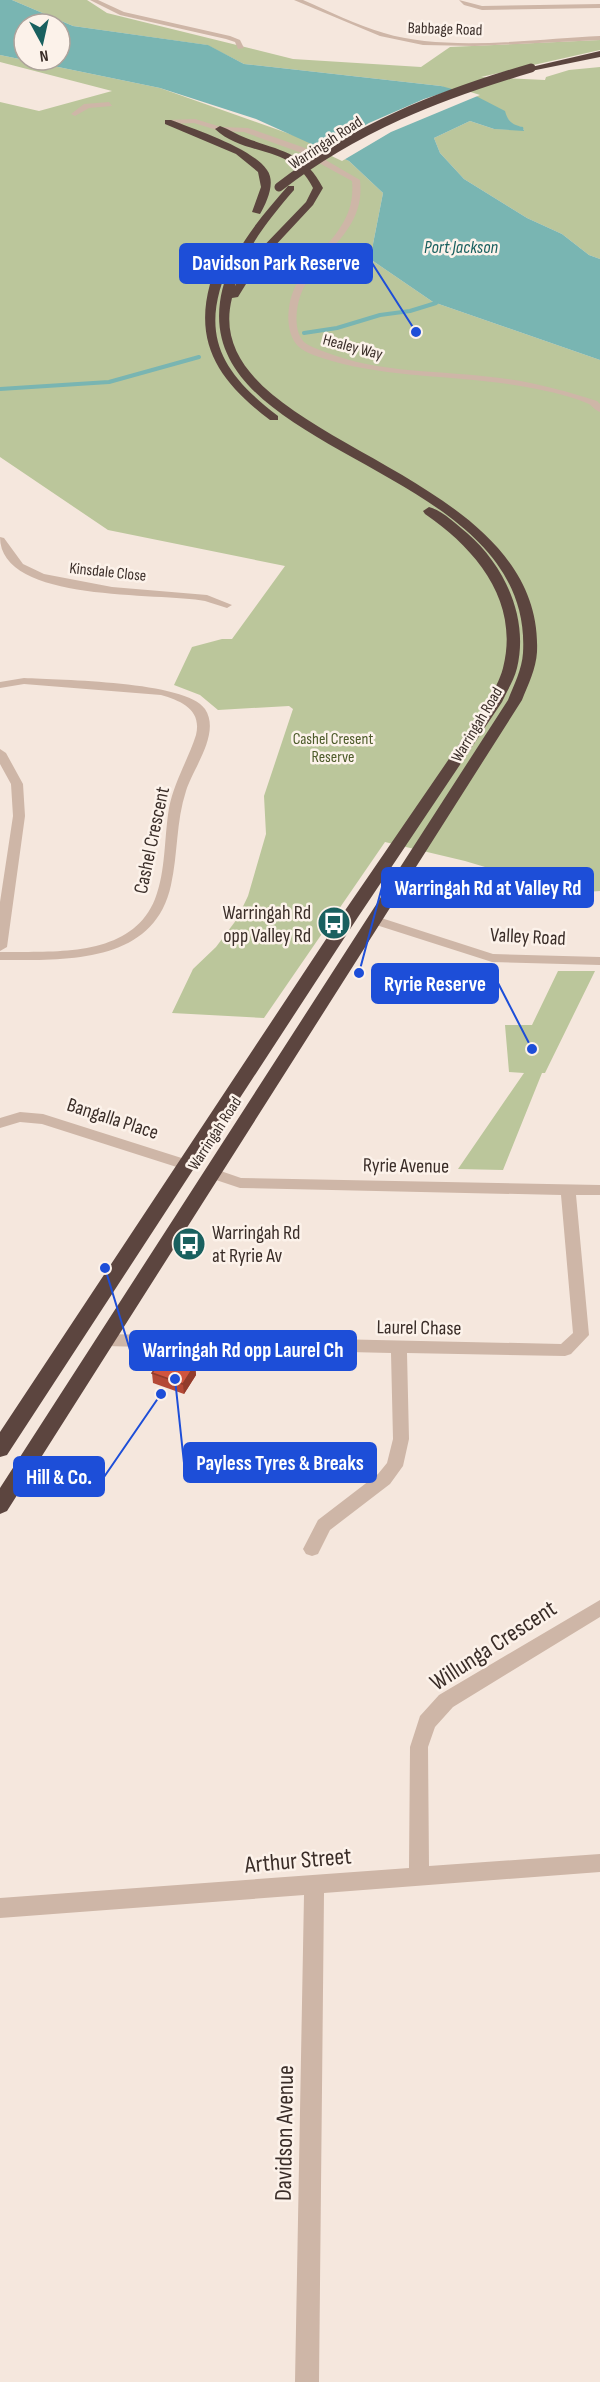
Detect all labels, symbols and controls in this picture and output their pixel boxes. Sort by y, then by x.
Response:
north arrow [12,12,72,72]
street label: Babbage Road [407,19,483,40]
text: N [38,45,49,65]
street label: Warringah Road [286,113,366,174]
water label: Port Jackson [424,237,498,258]
callout: Davidson Park Reserve [180,244,372,283]
text: Davidson Park Reserve [192,251,360,276]
street label: Healey Way [321,330,385,365]
street label: Kinsdale Close [68,559,147,586]
street label: Warringah Road [448,684,507,765]
park label: Cashel Cresent Reserve [293,730,373,767]
street label: Cashel Crescent [129,785,175,896]
callout: Warringah Rd at Valley Rd [382,868,593,907]
text: Warringah Rd at Valley Rd [394,876,582,901]
place label: Warringah Rd opp Valley Rd [223,901,311,948]
bus stop icon: Warringah Rd opp Valley Rd [316,905,352,941]
street label: Valley Road [490,923,566,951]
callout: Ryrie Reserve [372,964,498,1003]
text: Ryrie Reserve [384,972,486,997]
street label: Bangalla Place [64,1093,161,1145]
street label: Warringah Road [185,1094,246,1174]
street label: Ryrie Avenue [363,1153,449,1179]
place label: Warringah Rd at Ryrie Av [212,1221,300,1268]
bus stop icon: Warringah Rd at Ryrie Av [171,1226,207,1262]
street label: Laurel Chase [376,1315,462,1341]
callout: Warringah Rd opp Laurel Ch [130,1331,356,1370]
text: Warringah Rd opp Laurel Ch [142,1338,344,1363]
callout: Payless Tyres & Breaks [184,1443,376,1482]
text: Payless Tyres & Breaks [196,1451,364,1476]
callout: Hill & Co. [14,1457,104,1496]
text: Hill & Co. [26,1465,92,1490]
street label: Willunga Crescent [425,1594,562,1697]
street label: Arthur Street [243,1841,353,1880]
street label: Davidson Avenue [269,2065,300,2201]

